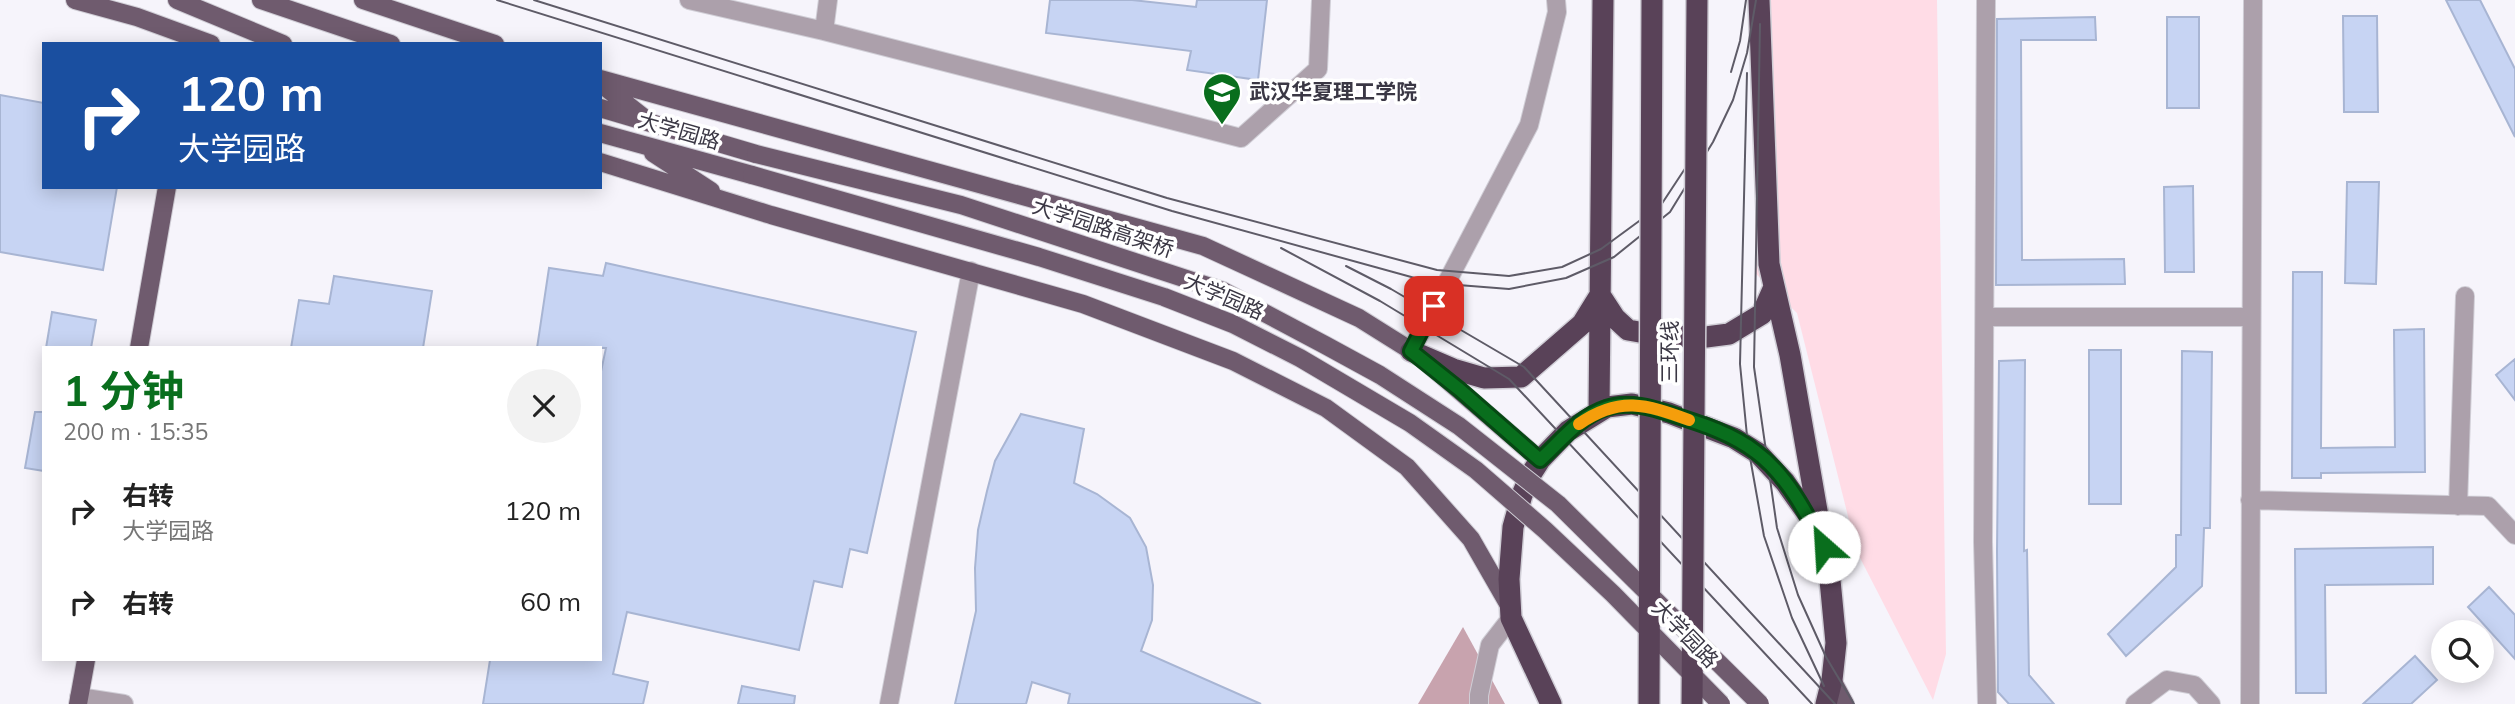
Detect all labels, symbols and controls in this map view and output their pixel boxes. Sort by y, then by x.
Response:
text: 120 m [178,62,324,123]
icon: right [63,70,154,161]
school or university icon: 武汉华夏理工学院 [1201,71,1243,126]
place label: 武汉华夏理工学院 [1249,78,1417,104]
street label: 大学园路 [635,106,723,154]
text: 大学园路 [178,128,306,168]
street label: 大学园路高架桥 [1029,192,1177,262]
street label: 大学园路 [1181,268,1268,324]
pin [1404,276,1464,336]
icon: arrive [1415,287,1453,325]
street label: 三环线 [1656,321,1682,384]
text: 1 分钟 [63,364,184,417]
button: close [507,369,581,443]
text: 200 m · 15:35 [63,417,208,446]
text: 右转 [122,479,174,512]
icon: right [63,492,101,530]
text: 120 m [505,494,581,527]
position arrow [1787,510,1861,584]
text: 大学园路 [122,516,214,545]
icon: right [63,583,101,621]
text: 60 m [520,585,581,618]
text: 右转 [122,587,174,620]
street label: 大学园路 [1647,594,1724,673]
map controls [2431,620,2494,683]
button: search [2431,620,2494,683]

